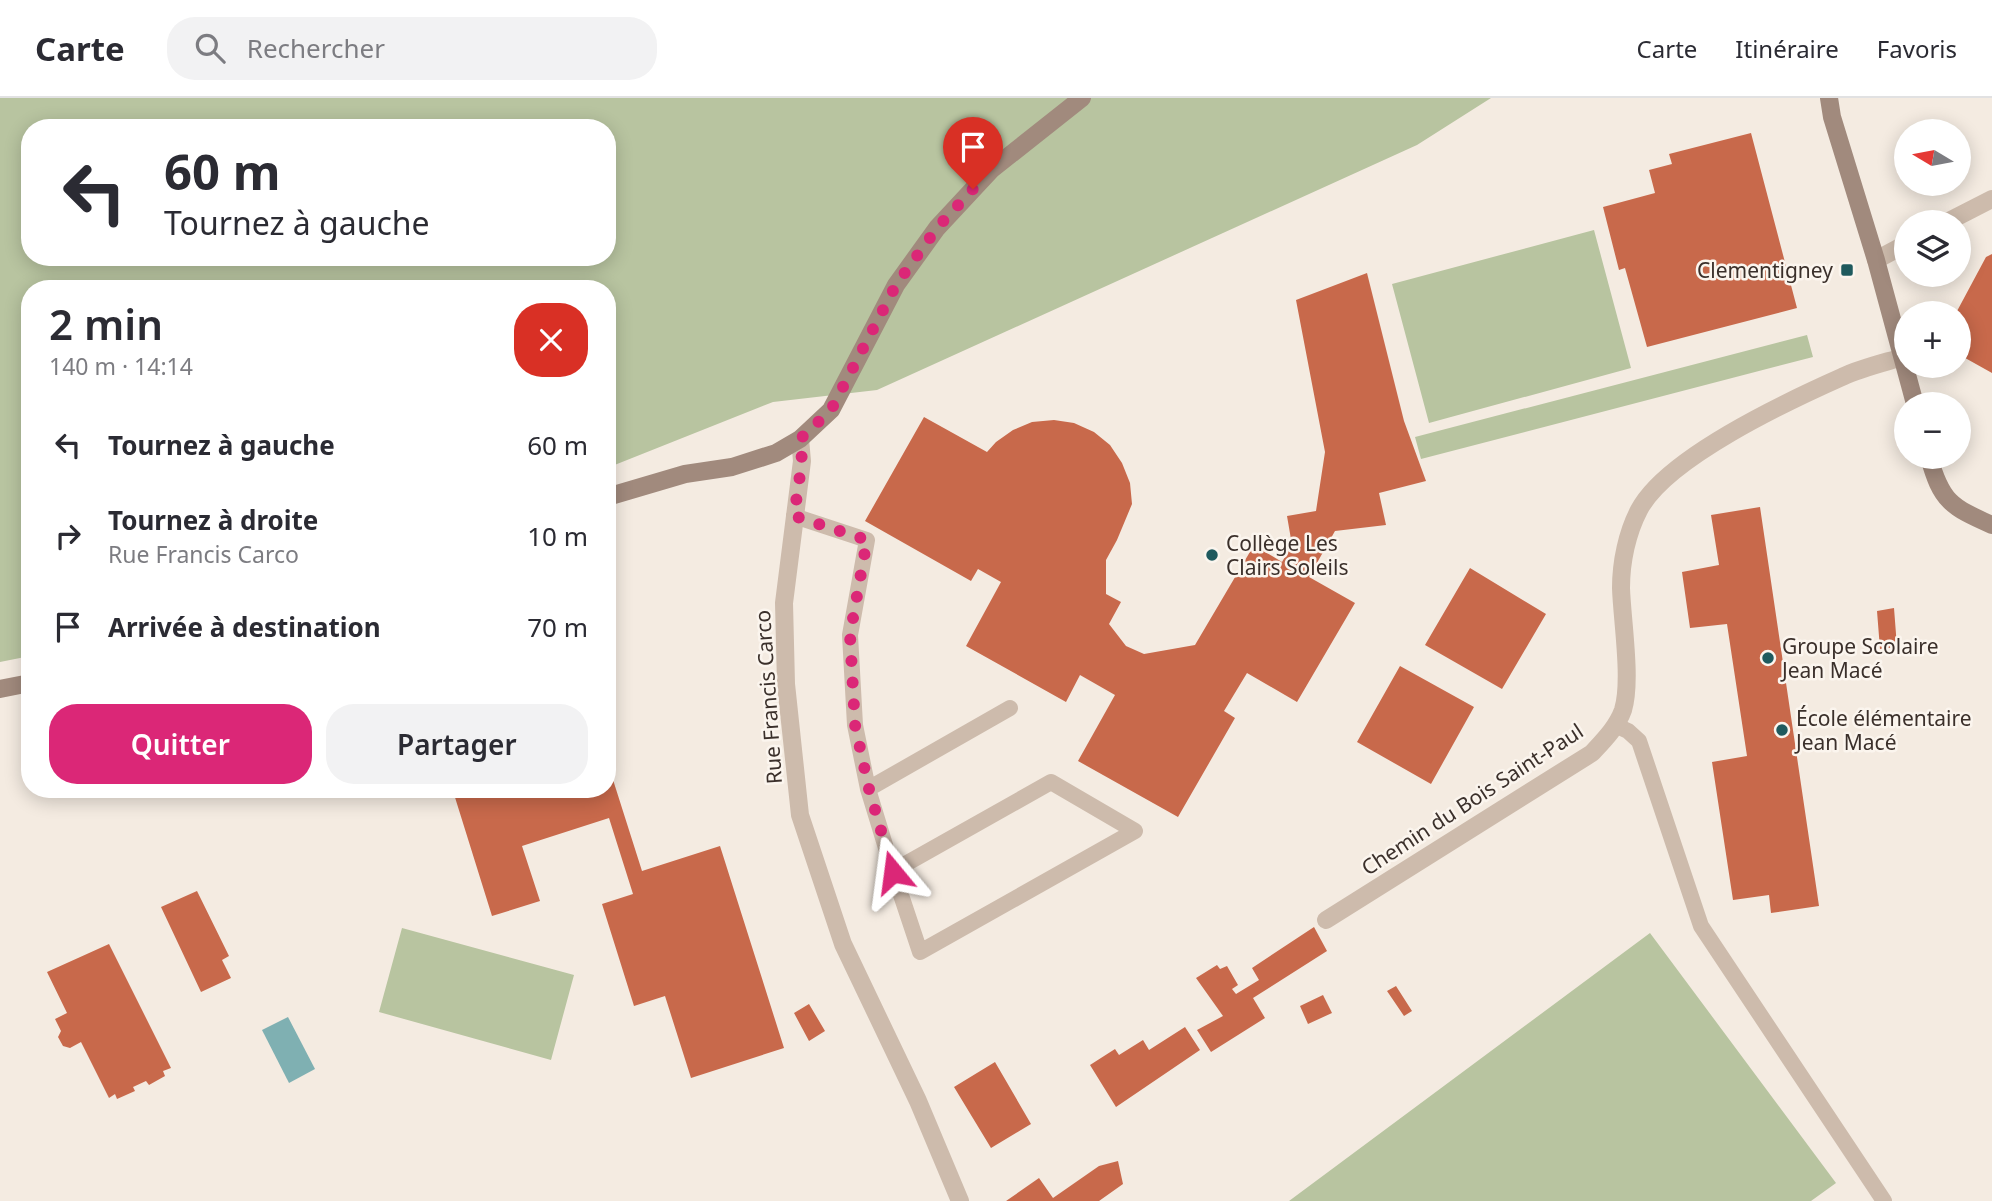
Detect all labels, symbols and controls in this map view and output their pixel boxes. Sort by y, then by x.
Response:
search box [167,17,657,80]
text: Carte [35,26,125,71]
icon: search [191,29,229,67]
text: Rechercher [247,30,385,66]
text: Carte [1637,32,1697,65]
text: Itinéraire [1735,32,1839,65]
text: Favoris [1877,32,1957,65]
pin [943,117,1003,189]
north arrow [1894,119,1970,196]
map controls [1894,119,1971,469]
icon: arrive [954,128,992,166]
text: 60 m [164,138,281,204]
icon: left [49,147,140,238]
text: Tournez à gauche [164,201,430,244]
button: layers [1894,210,1971,287]
place label: Clementigney [1697,256,1833,284]
marker: Clementigney [1839,262,1855,278]
text: 2 min [49,295,163,352]
button: + [1894,301,1971,378]
button: close [514,303,588,377]
text: 140 m · 14:14 [49,350,193,382]
button: − [1894,392,1971,469]
icon: left [49,426,87,464]
text: Tournez à gauche [108,427,335,463]
text: 60 m [527,427,588,463]
text: Tournez à droite [108,502,318,538]
icon: right [49,517,87,555]
text: 10 m [527,518,588,554]
place label: Collège Les Clairs Soleils [1226,529,1348,581]
text: Rue Francis Carco [108,538,299,570]
marker: Collège Les Clairs Soleils [1204,547,1220,563]
icon: arrive [49,608,87,646]
text: Arrivée à destination [108,609,381,645]
text: 70 m [527,609,588,645]
street label: Rue Francis Carco [748,609,788,785]
place label: Groupe Scolaire Jean Macé [1780,632,1938,684]
marker: Groupe Scolaire Jean Macé [1760,650,1776,666]
button: Quitter [49,704,312,784]
button: Partager [326,704,588,784]
place label: École élémentaire Jean Macé [1794,704,1972,756]
street label: Chemin du Bois Saint-Paul [1356,717,1588,881]
marker: École élémentaire Jean Macé [1774,722,1790,738]
position arrow [856,835,930,909]

